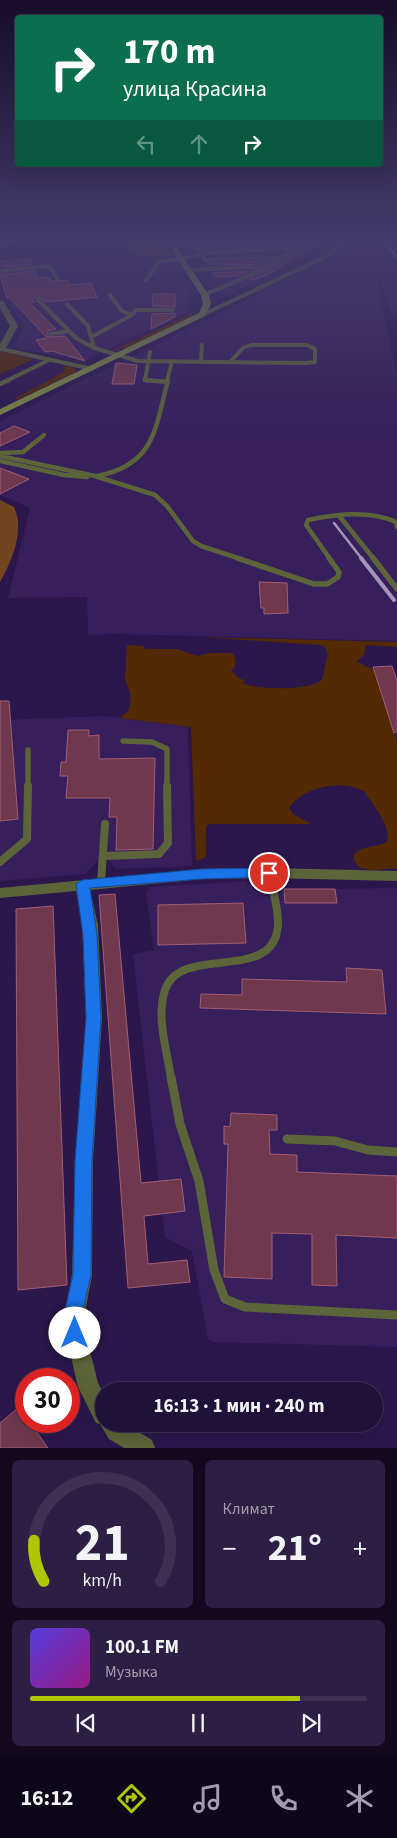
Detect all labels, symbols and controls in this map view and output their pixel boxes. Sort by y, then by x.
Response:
text: 170 m [123,27,215,77]
icon: right [40,35,105,100]
text: улица Красина [123,73,267,105]
icon: left [132,130,160,158]
icon: ahead [185,130,213,158]
icon: right [238,130,266,158]
pin [248,852,290,894]
icon: arrive [255,859,283,887]
position arrow [48,1306,100,1358]
speed limit sign: 30 [15,1368,80,1433]
text: 16:13 · 1 мин · 240 m [153,1393,325,1420]
text: Климат [223,1498,275,1520]
text: 21 [75,1507,130,1581]
text: 21° [268,1521,322,1575]
text: − [223,1529,236,1569]
text: + [353,1529,367,1569]
text: km/h [82,1568,122,1593]
text: 100.1 FM [105,1634,179,1661]
text: Музыка [105,1661,158,1683]
icon: previous [72,1709,100,1737]
icon: pause [184,1709,212,1737]
icon: next [297,1709,325,1737]
icon: directions [114,1781,149,1816]
icon: music [190,1781,225,1816]
icon: phone [266,1781,301,1816]
icon: climate [342,1781,377,1816]
text: 16:12 [20,1782,73,1814]

